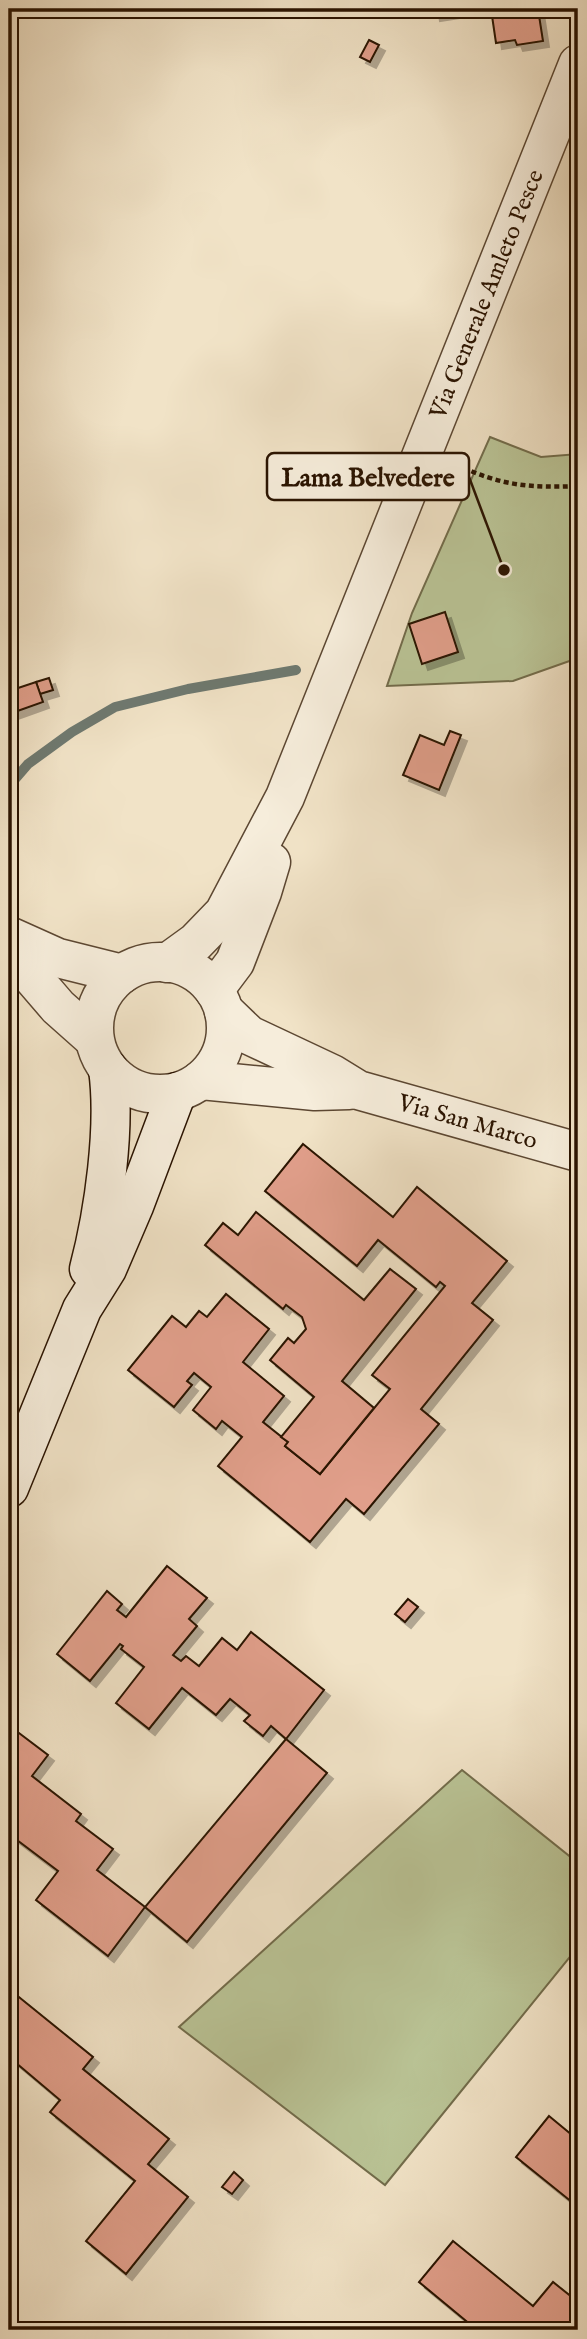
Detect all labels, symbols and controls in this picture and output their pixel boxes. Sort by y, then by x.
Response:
street label: Via Generale Amleto Pesce [423,165,552,425]
callout: Lama Belvedere [267,453,469,500]
text: Lama Belvedere [281,462,455,495]
street label: Via San Marco [393,1088,541,1157]

